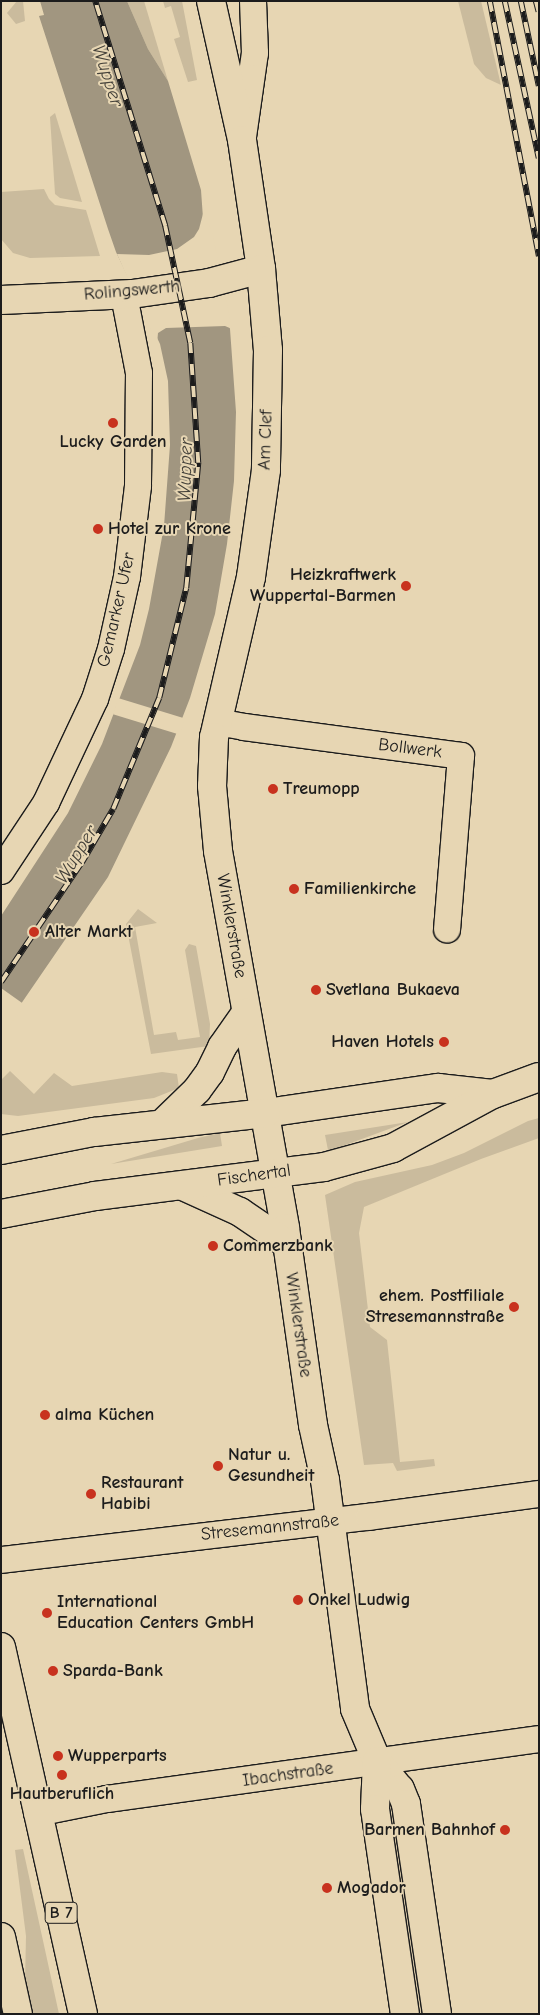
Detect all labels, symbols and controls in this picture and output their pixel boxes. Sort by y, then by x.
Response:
water label: Wupper [86,42,128,110]
street label: Rolingswerth [83,276,181,306]
street label: Am Clef [254,409,278,471]
marker: Lucky Garden [107,417,119,429]
place label: Lucky Garden [59,431,167,453]
water label: Wupper [173,438,199,502]
place label: Hotel zur Krone [108,518,231,540]
marker: Hotel zur Krone [92,523,104,535]
street label: Gemarker Ufer [93,551,141,669]
place label: Heizkraftwerk Wuppertal-Barmen [250,565,396,608]
marker: Heizkraftwerk Wuppertal-Barmen [400,580,412,592]
street label: Bollwerk [377,734,443,764]
place label: Treumopp [283,778,360,800]
marker: Treumopp [267,783,279,795]
water label: Wupper [51,822,103,888]
street label: Winklerstraße [211,872,251,980]
place label: Familienkirche [304,878,416,900]
marker: Familienkirche [288,883,300,895]
place label: Alter Markt [45,921,133,943]
marker: Alter Markt [27,925,41,939]
place label: Svetlana Bukaeva [326,979,460,1001]
marker: Svetlana Bukaeva [310,984,322,996]
place label: Haven Hotels [331,1031,434,1053]
marker: Haven Hotels [438,1036,450,1048]
street label: Fischertal [216,1160,292,1192]
place label: Commerzbank [223,1235,333,1257]
marker: Commerzbank [207,1240,219,1252]
street label: Winklerstraße [280,1271,316,1379]
place label: ehem. Postfiliale Stresemannstraße [366,1286,504,1328]
marker: ehem. Postfiliale Stresemannstraße [508,1301,520,1313]
place label: alma Küchen [55,1404,154,1426]
marker: alma Küchen [39,1409,51,1421]
place label: Natur u. Gesundheit [228,1445,314,1488]
marker: Natur u. Gesundheit [212,1460,224,1472]
place label: Restaurant Habibi [101,1473,183,1516]
marker: Restaurant Habibi [85,1488,97,1500]
street label: Stresemannstraße [200,1510,340,1546]
place label: Onkel Ludwig [308,1589,411,1611]
place label: International Education Centers GmbH [57,1592,254,1635]
marker: Onkel Ludwig [292,1594,304,1606]
marker: International Education Centers GmbH [41,1607,53,1619]
place label: Sparda-Bank [63,1660,163,1682]
marker: Sparda-Bank [47,1665,59,1677]
place label: Wupperparts [68,1745,167,1767]
marker: Wupperparts [52,1750,64,1762]
street label: Ibachstraße [241,1758,335,1792]
marker: Hautberuflich [56,1769,68,1781]
place label: Hautberuflich [10,1783,114,1805]
place label: Barmen Bahnhof [364,1819,495,1841]
marker: Barmen Bahnhof [499,1824,511,1836]
place label: Mogador [337,1877,406,1899]
marker: Mogador [321,1882,333,1894]
road number: B 7 [44,1900,78,1926]

